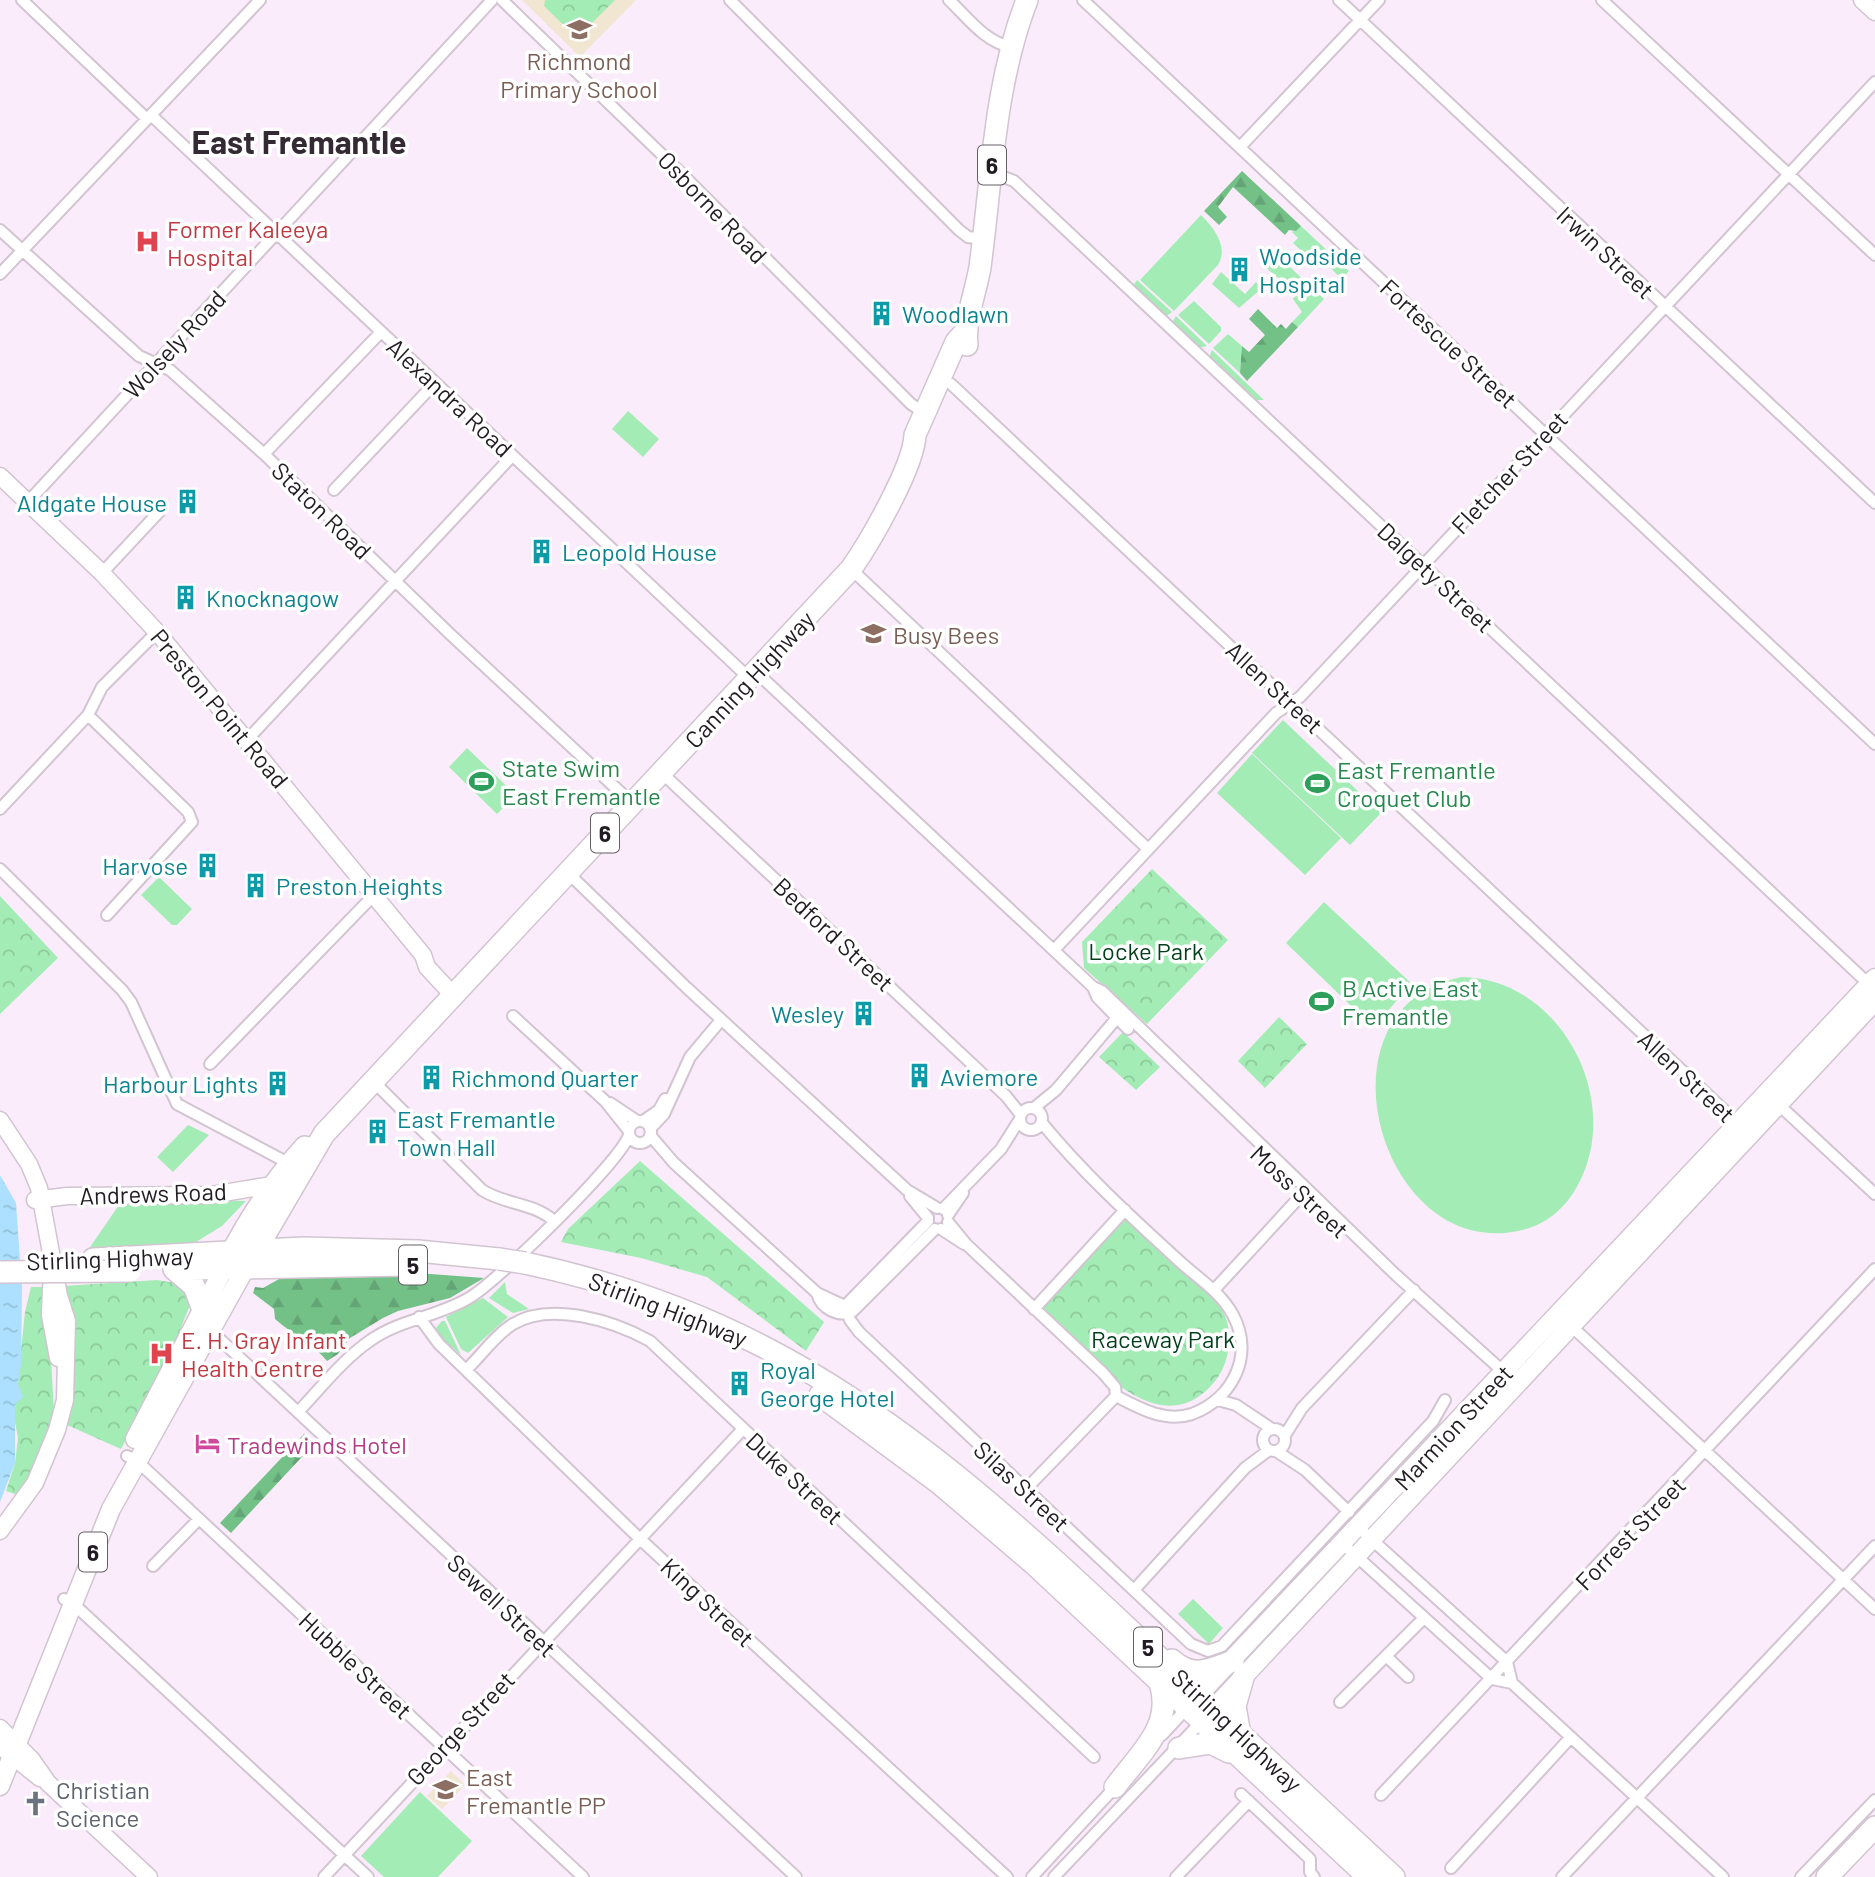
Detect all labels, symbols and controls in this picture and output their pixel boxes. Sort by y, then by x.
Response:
school or university icon: Richmond Primary School [565,15,593,43]
place label: Richmond Primary School [500,46,658,103]
district label: East Fremantle [191,122,407,160]
street label: Osborne Road [652,145,774,269]
road number: 6 [978,146,1006,184]
street label: Irwin Street [1551,200,1661,304]
place label: Former Kaleeya Hospital [167,214,328,271]
hospital icon: Former Kaleeya Hospital [133,228,161,256]
place label: Woodside Hospital [1259,241,1362,298]
building icon: Woodside Hospital [1225,255,1253,283]
street label: Fortescue Street [1375,272,1523,414]
street label: Wolsely Road [117,284,231,404]
building icon: Woodlawn [868,299,896,327]
place label: Woodlawn [902,299,1009,328]
street label: Alexandra Road [381,332,519,462]
street label: Fletcher Street [1445,405,1573,539]
street label: Staton Road [266,455,378,565]
place label: Aldgate House [17,488,167,517]
building icon: Aldgate House [173,488,201,516]
street label: Dalgety Street [1372,516,1500,638]
building icon: Leopold House [528,537,556,565]
place label: Leopold House [562,537,717,566]
building icon: Knocknagow [172,583,200,611]
place label: Knocknagow [206,583,339,612]
street label: Canning Highway [678,604,820,754]
school or university icon: Busy Bees [859,620,887,648]
place label: Busy Bees [893,620,999,649]
street label: Preston Point Road [145,623,295,793]
street label: Allen Street [1221,635,1329,739]
place label: State Swim East Fremantle [502,753,661,810]
place label: East Fremantle Croquet Club [1337,755,1496,812]
sports icon: State Swim East Fremantle [468,767,496,795]
sports icon: East Fremantle Croquet Club [1303,769,1331,797]
road number: 6 [591,814,619,852]
place label: Harvose [102,851,188,880]
building icon: Harvose [194,851,222,879]
building icon: Preston Heights [242,871,270,899]
place label: Preston Heights [276,871,443,900]
street label: Bedford Street [768,871,900,997]
park label: Locke Park [1088,936,1204,965]
place label: B Active East Fremantle [1342,973,1479,1030]
sports icon: B Active East Fremantle [1308,987,1336,1015]
place label: Wesley [771,999,844,1028]
building icon: Wesley [850,999,878,1027]
street label: Allen Street [1633,1024,1741,1128]
building icon: Aviemore [906,1062,934,1090]
place label: Aviemore [940,1062,1038,1091]
building icon: Richmond Quarter [417,1063,445,1091]
place label: Richmond Quarter [451,1063,639,1092]
place label: Harbour Lights [103,1069,258,1098]
building icon: Harbour Lights [264,1069,292,1097]
place label: East Fremantle Town Hall [397,1104,556,1161]
building icon: East Fremantle Town Hall [363,1118,391,1146]
street label: Moss Street [1245,1138,1355,1244]
street label: Andrews Road [79,1176,227,1210]
street label: Stirling Highway [26,1241,194,1275]
road number: 5 [399,1246,427,1284]
street label: Stirling Highway [585,1265,751,1353]
park label: Raceway Park [1091,1324,1235,1353]
place label: E. H. Gray Infant Health Centre [181,1325,347,1382]
hospital icon: E. H. Gray Infant Health Centre [147,1339,175,1367]
place label: Royal George Hotel [760,1355,895,1412]
street label: Marmion Street [1388,1358,1518,1496]
building icon: Royal George Hotel [726,1369,754,1397]
street label: Duke Street [740,1426,850,1530]
hotel icon: Tradewinds Hotel [193,1430,221,1458]
place label: Tradewinds Hotel [227,1430,407,1459]
street label: Silas Street [968,1435,1076,1537]
street label: Forrest Street [1569,1470,1691,1596]
road number: 6 [79,1532,107,1572]
street label: Sewell Street [442,1547,562,1663]
street label: King Street [655,1552,761,1652]
street label: Hubble Street [294,1605,418,1725]
road number: 5 [1134,1628,1162,1666]
street label: Stirling Highway [1166,1662,1308,1798]
street label: George Street [400,1665,520,1791]
place label: East Fremantle PP [466,1762,606,1819]
place label: Christian Science [56,1775,150,1832]
school or university icon: East Fremantle PP [432,1776,460,1804]
church icon: Christian Science [22,1789,50,1817]

